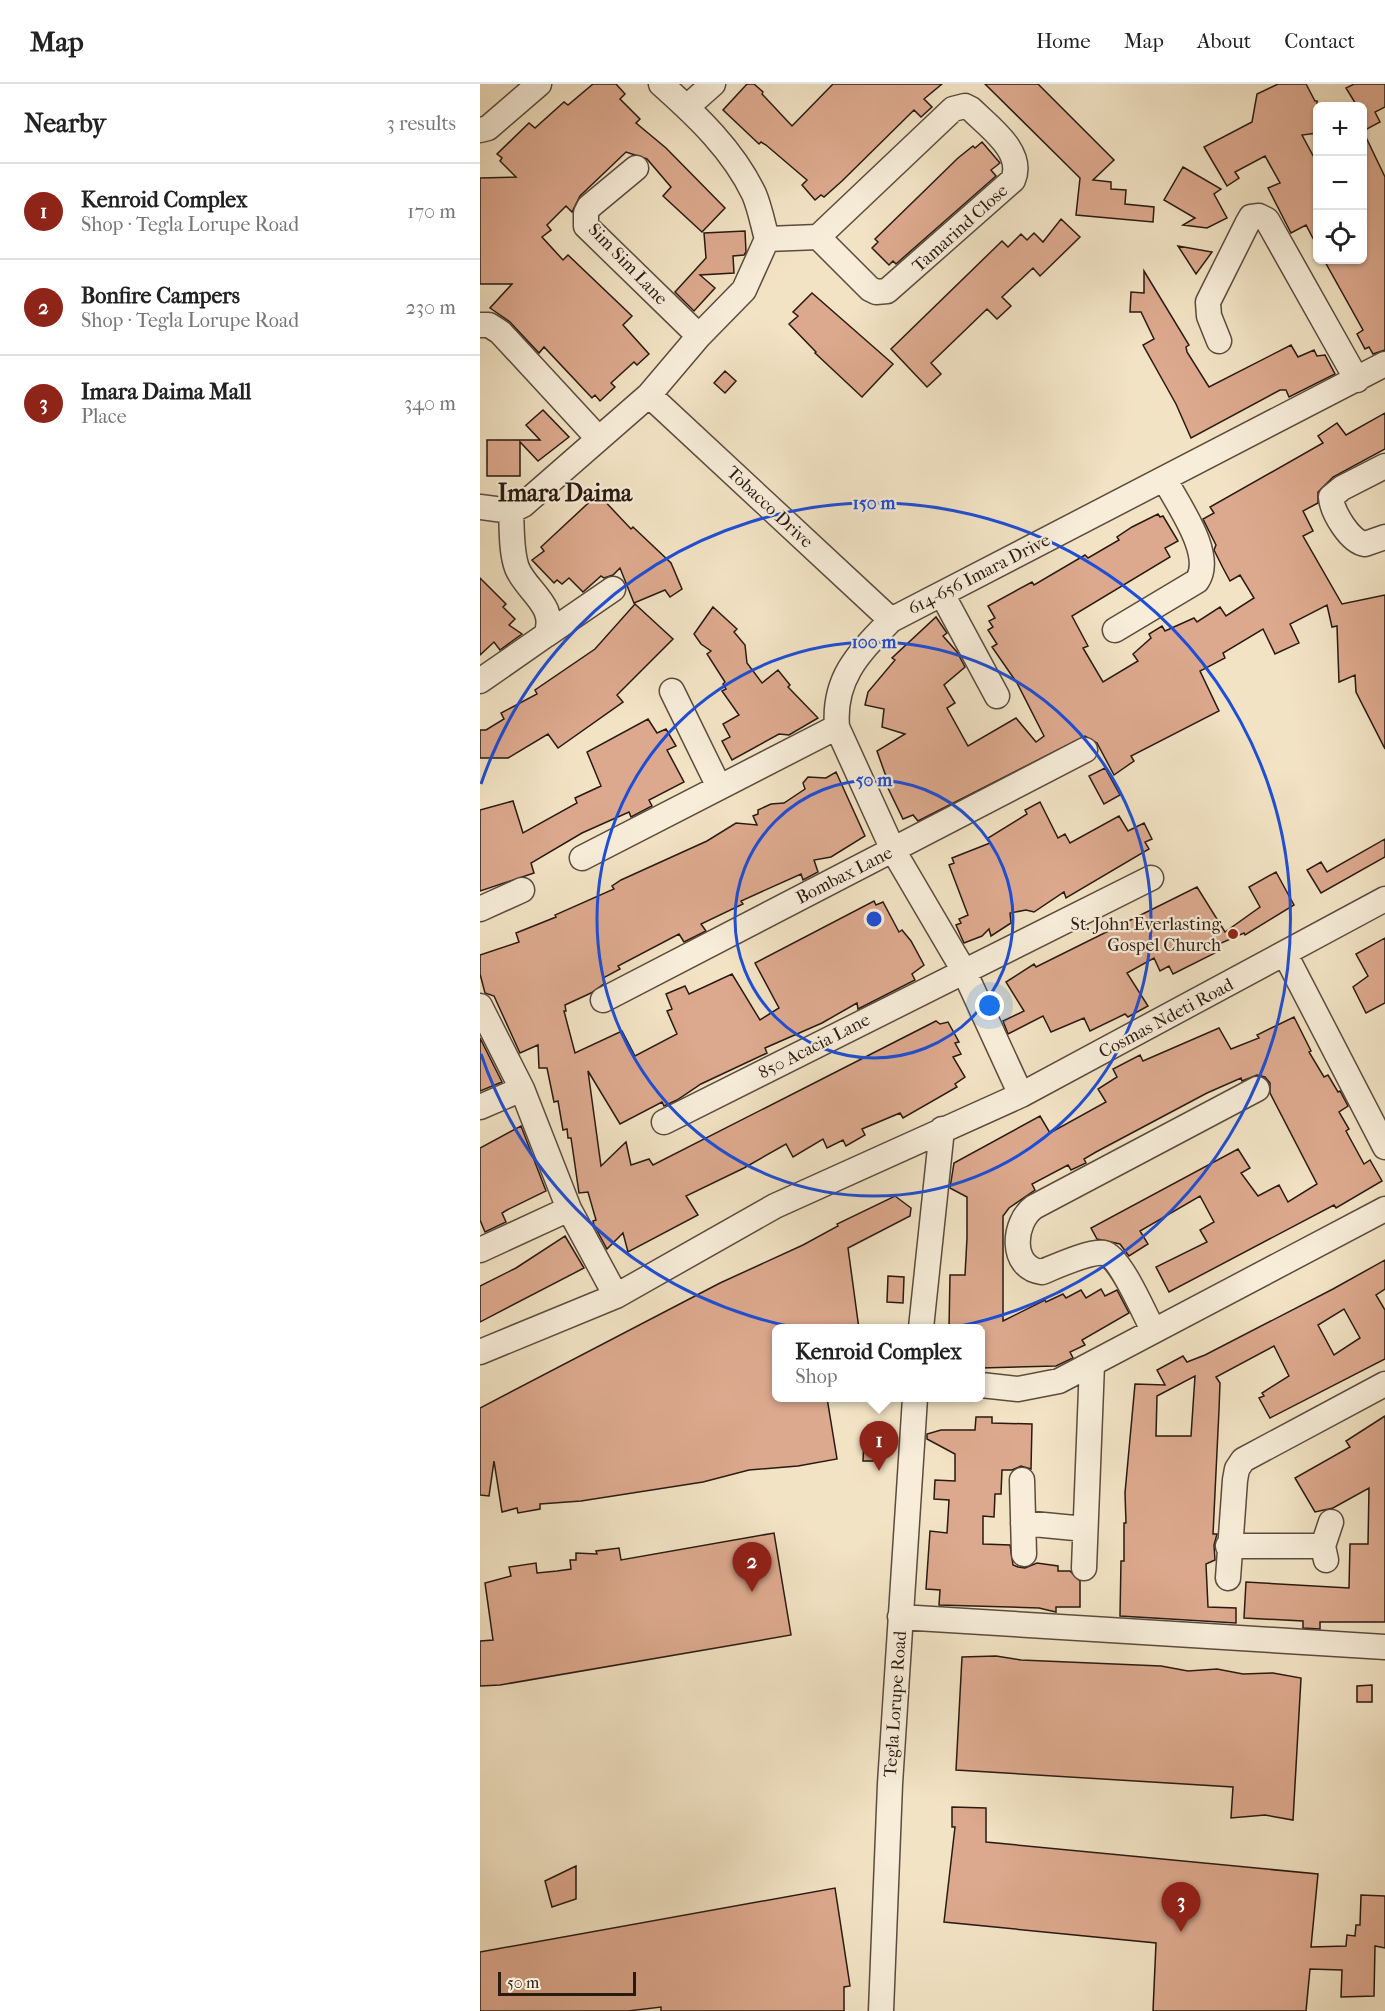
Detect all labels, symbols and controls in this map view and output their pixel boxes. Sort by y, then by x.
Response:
text: Map [30,25,84,58]
text: Home [1036,29,1091,53]
text: Map [1124,29,1164,53]
text: About [1197,29,1251,53]
text: Contact [1284,29,1355,53]
map controls [1313,102,1367,264]
button: + [1313,102,1367,156]
text: Nearby [24,108,106,139]
text: 3 results [387,112,456,135]
button: − [1313,156,1367,210]
street label: Tamarind Close [908,180,1012,277]
text: Kenroid Complex [81,187,248,213]
text: 1 [40,200,47,223]
text: 170 m [407,200,456,223]
button: locate [1313,210,1367,264]
text: Shop · Tegla Lorupe Road [81,213,299,236]
street label: Sim Sim Lane [584,219,672,310]
text: Bonfire Campers [81,283,240,309]
text: 2 [38,296,49,319]
text: 230 m [406,296,456,319]
text: Shop · Tegla Lorupe Road [81,309,299,332]
text: Imara Daima Mall [81,379,251,405]
text: 3 [39,392,48,415]
text: 340 m [404,392,456,415]
text: Place [81,405,127,428]
street label: Tobacco Drive [722,462,817,553]
district label: Imara Daima [498,479,633,507]
text: 150 m [853,493,896,514]
street label: 614-656 Imara Drive [905,529,1054,619]
text: 100 m [851,632,898,653]
text: 50 m [856,770,893,791]
street label: Bombax Lane [793,842,896,909]
centre of rings [864,909,884,929]
place label: St. John Everlasting Gospel Church [1071,914,1221,956]
marker: St. John Everlasting Gospel Church [1226,927,1240,941]
street label: Cosmas Ndeti Road [1095,974,1237,1063]
your location [975,991,1004,1020]
street label: 850 Acacia Lane [755,1009,874,1084]
popup [772,1324,985,1402]
text: Kenroid Complex [795,1339,962,1365]
text: Shop [795,1365,838,1388]
pin: 1 [860,1422,898,1471]
pin: 2 [732,1542,772,1592]
street label: Tegla Lorupe Road [880,1630,911,1778]
pin: 3 [1162,1882,1200,1932]
scale bar [498,1969,636,1996]
text: 50 m [507,1973,539,1992]

